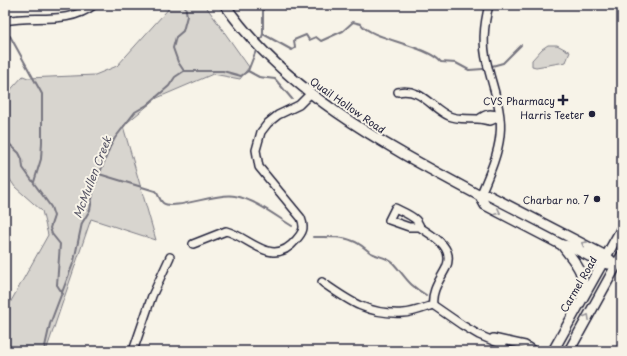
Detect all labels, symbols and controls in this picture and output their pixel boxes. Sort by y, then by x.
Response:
street label: Quail Hollow Road [307,73,389,137]
place label: CVS Pharmacy [483,93,555,108]
marker: CVS Pharmacy [558,95,568,105]
place label: Harris Teeter [520,107,584,122]
marker: Harris Teeter [587,109,597,119]
water label: McMullen Creek [69,132,116,220]
place label: Charbar no. 7 [523,192,589,207]
marker: Charbar no. 7 [592,194,602,204]
one-way arrow [494,207,501,215]
one-way arrow [581,241,588,249]
street label: Carmel Road [556,253,600,315]
one-way arrow [583,314,590,321]

